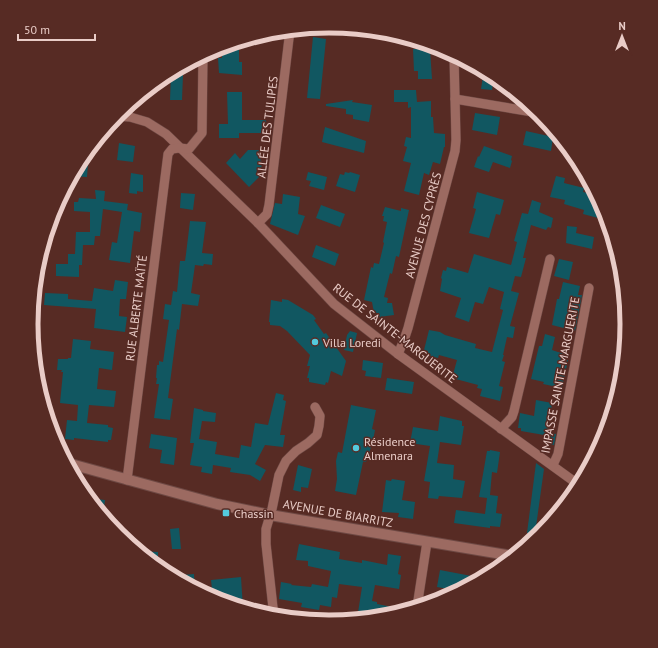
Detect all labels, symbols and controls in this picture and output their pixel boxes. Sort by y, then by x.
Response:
scale bar [18,16,95,42]
north arrow [602,16,642,56]
text: N [618,19,626,33]
text: 50 m [24,22,50,37]
street label: ALLÉE DES TULIPES [253,75,281,179]
street label: AVENUE DES CYPRÈS [402,170,444,280]
street label: RUE ALBERTE MAÏTÉ [122,254,150,362]
street label: RUE DE SAINTE-MARGUERITE [330,280,460,386]
street label: IMPASSE SAINTE-MARGUERITE [537,295,583,455]
place label: Villa Loredi [322,335,381,350]
marker: Villa Loredi [310,337,320,347]
place label: Résidence Almenara [364,434,415,463]
marker: Résidence Almenara [351,443,361,453]
street label: AVENUE DE BIARRITZ [282,496,394,530]
place label: Chassin [234,506,273,521]
marker: Chassin [221,508,231,518]

